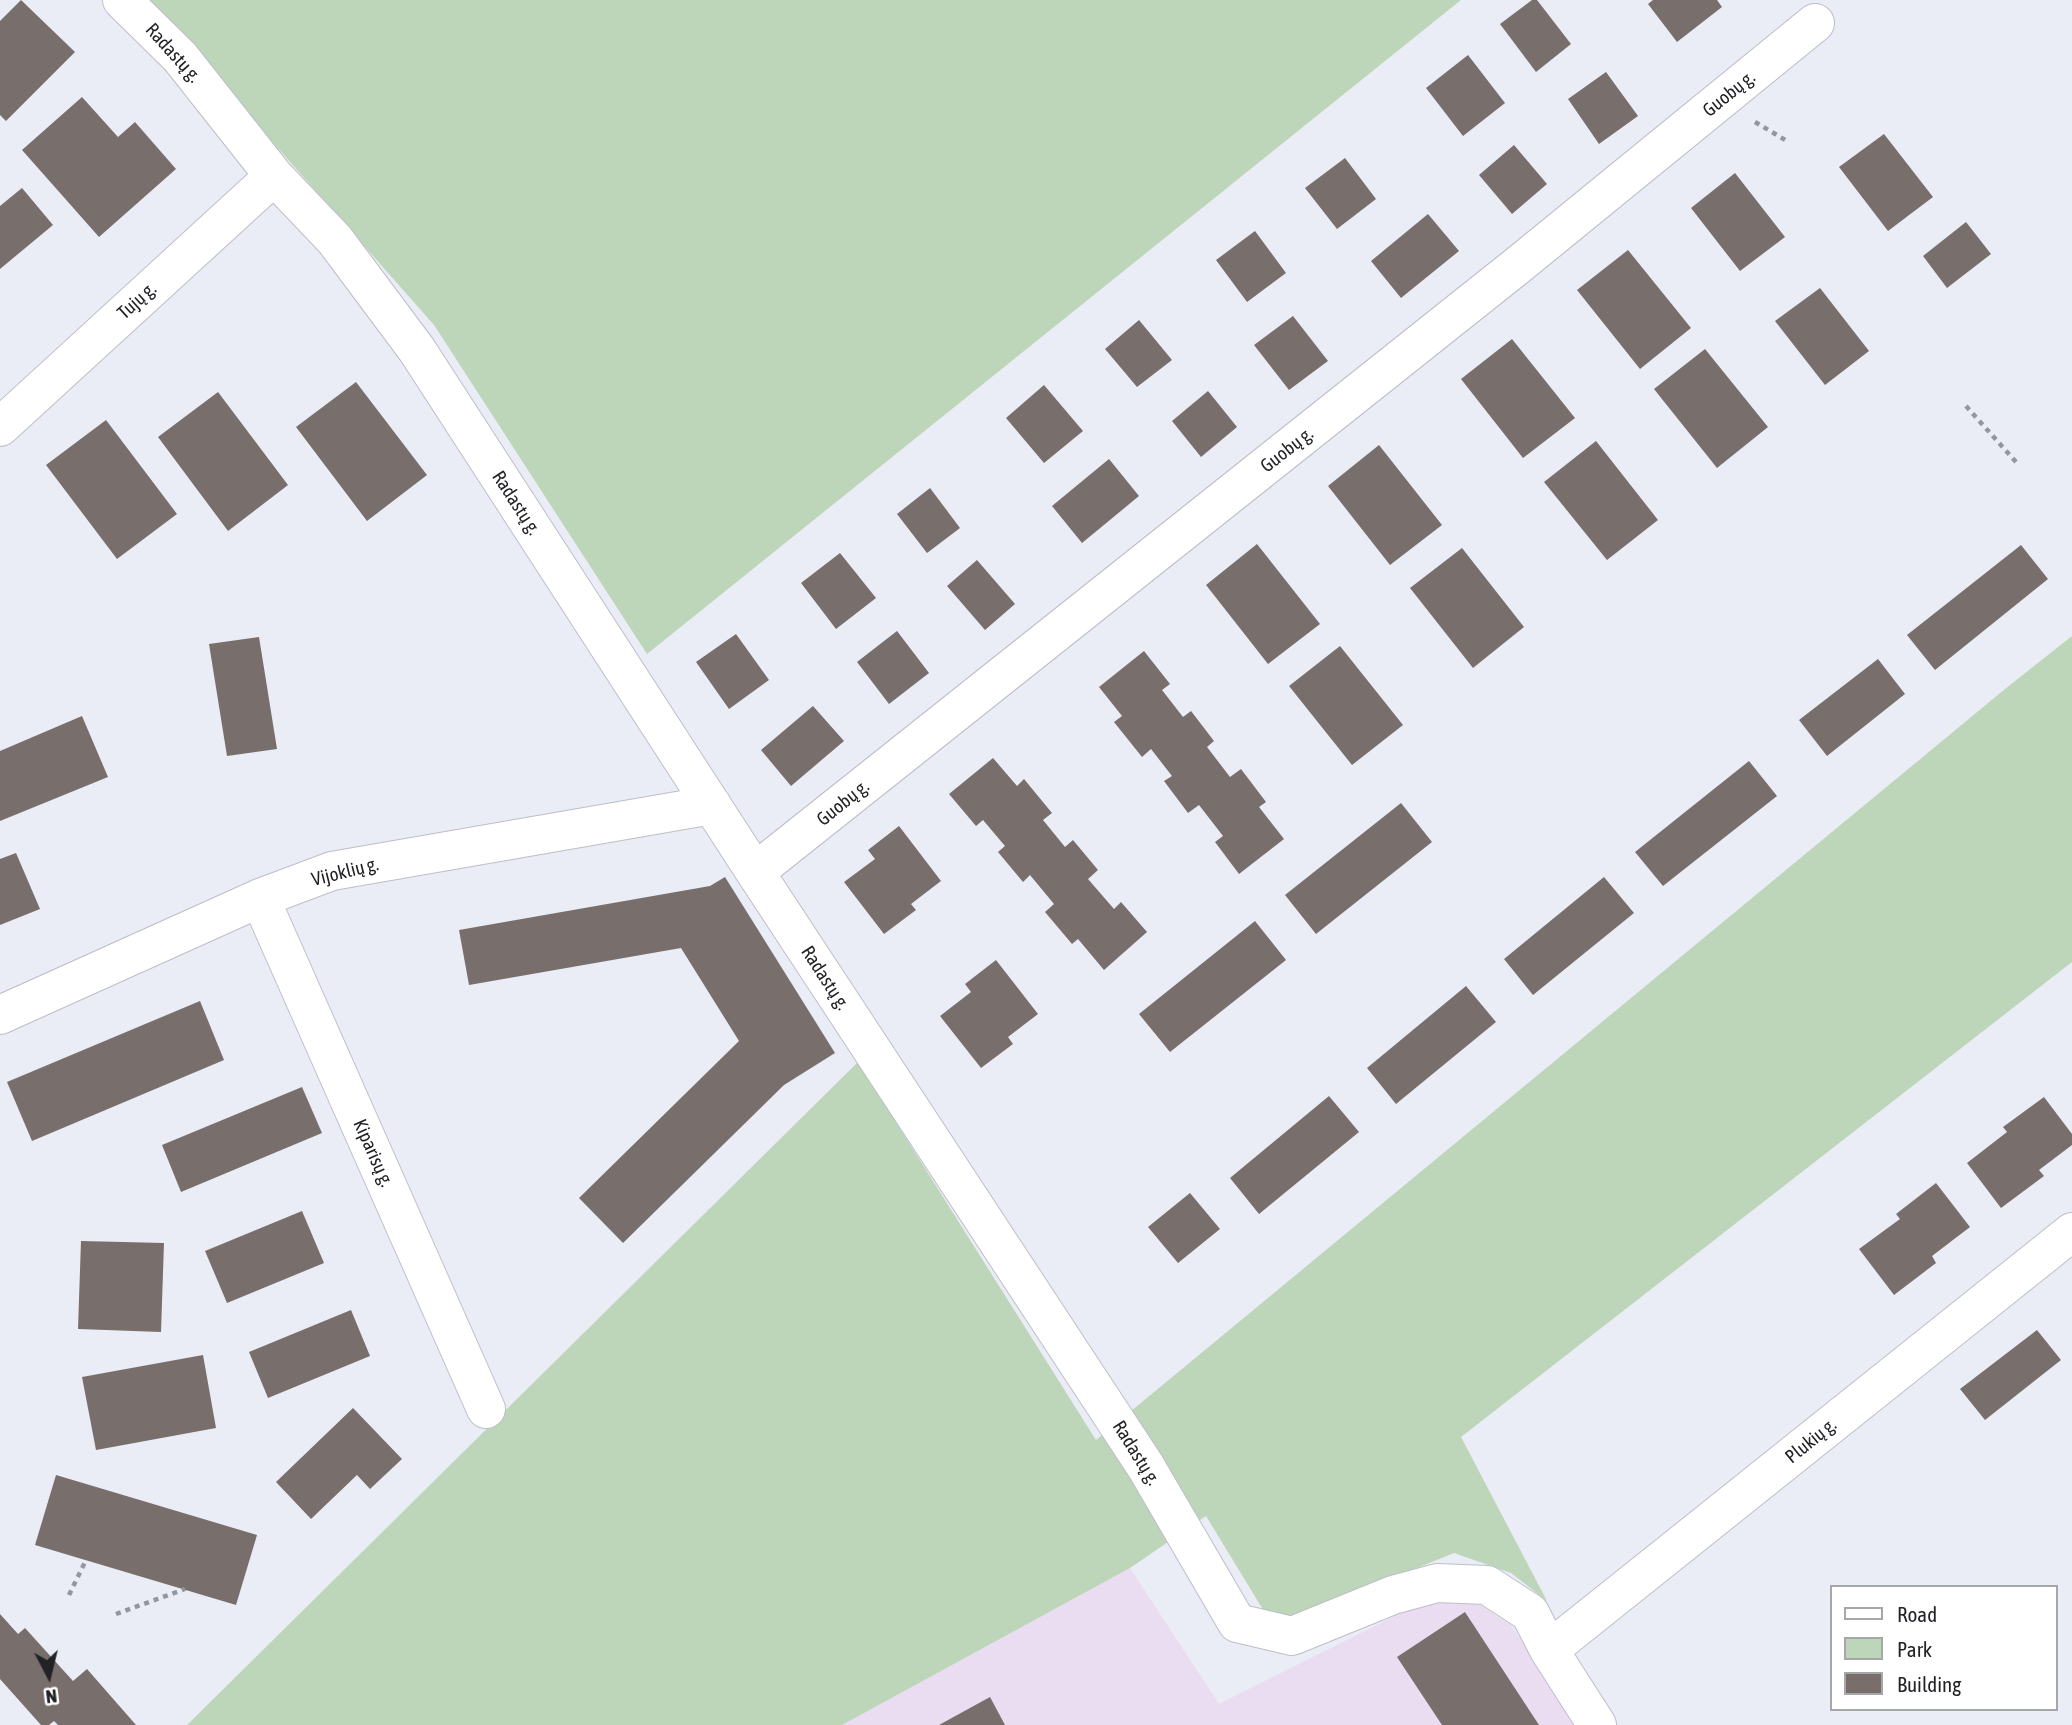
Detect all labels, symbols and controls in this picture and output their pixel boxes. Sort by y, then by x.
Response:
street label: Radastų g. [141,19,205,87]
street label: Guobų g. [1698,66,1760,122]
street label: Tujų g. [113,278,161,324]
street label: Guobų g. [1256,422,1318,478]
street label: Radastų g. [487,467,545,539]
street label: Guobų g. [812,775,874,831]
street label: Vijoklių g. [309,853,381,891]
street label: Radastų g. [796,942,854,1014]
street label: Kiparisų g. [348,1116,398,1190]
street label: Plukių g. [1781,1414,1841,1468]
street label: Radastų g. [1107,1417,1165,1489]
legend [1830,1585,2058,1711]
text: Road [1897,1602,1937,1626]
text: Park [1897,1637,1932,1661]
north arrow [14,1641,84,1711]
text: Building [1897,1672,1961,1696]
text: N [45,1685,58,1708]

